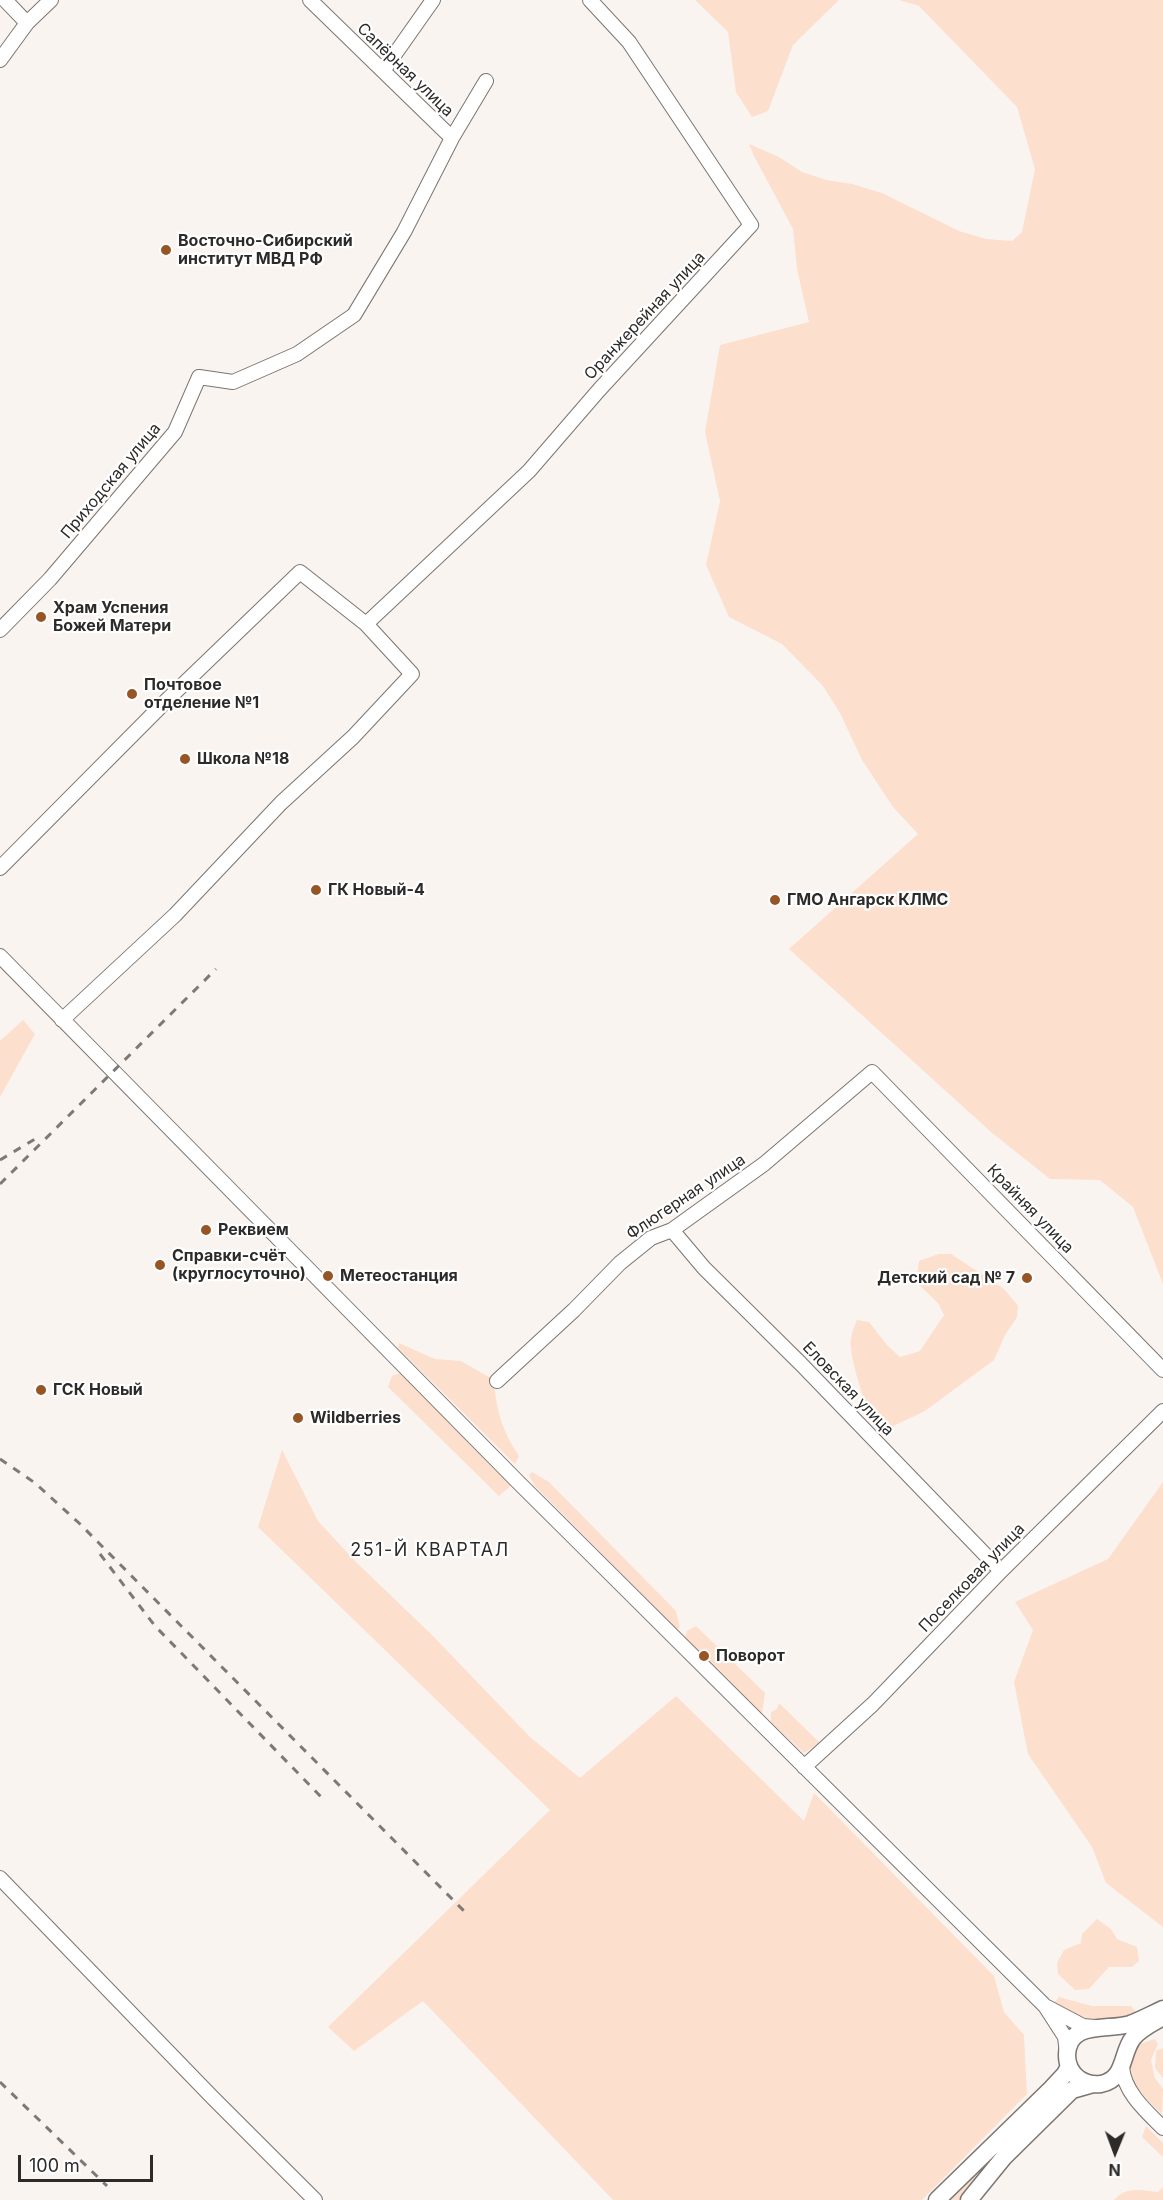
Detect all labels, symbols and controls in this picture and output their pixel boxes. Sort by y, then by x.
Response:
street label: Сапёрная улица [353,19,457,121]
place label: Восточно-Сибирский институт МВД РФ [178,231,353,269]
marker: Восточно-Сибирский институт МВД РФ [159,243,173,257]
street label: Оранжерейная улица [581,248,709,384]
street label: Приходская улица [57,419,165,543]
place label: Храм Успения Божей Матери [53,598,171,636]
marker: Храм Успения Божей Матери [34,610,48,624]
place label: Почтовое отделение №1 [144,675,259,713]
marker: Почтовое отделение №1 [125,687,139,701]
place label: Школа №18 [197,749,289,769]
marker: Школа №18 [178,752,192,766]
place label: ГК Новый-4 [328,880,425,900]
marker: ГК Новый-4 [309,883,323,897]
place label: ГМО Ангарск КЛМС [787,890,948,910]
marker: ГМО Ангарск КЛМС [768,893,782,907]
street label: Флюгерная улица [623,1150,749,1244]
street label: Крайняя улица [983,1160,1077,1258]
place label: Реквием [218,1220,289,1240]
marker: Реквием [199,1223,213,1237]
place label: Справки-счёт (круглосуточно) [172,1246,306,1284]
marker: Справки-счёт (круглосуточно) [153,1258,167,1272]
place label: Метеостанция [340,1266,458,1286]
place label: Детский сад № 7 [877,1268,1015,1288]
marker: Метеостанция [321,1269,335,1283]
marker: Детский сад № 7 [1020,1271,1034,1285]
street label: Еловская улица [798,1338,898,1440]
place label: ГСК Новый [53,1380,143,1400]
marker: ГСК Новый [34,1383,48,1397]
place label: Wildberries [310,1408,401,1428]
marker: Wildberries [291,1411,305,1425]
street label: Поселковая улица [915,1520,1029,1636]
district label: 251-Й КВАРТАЛ [350,1540,510,1562]
place label: Поворот [716,1646,785,1666]
marker: Поворот [697,1649,711,1663]
north arrow [1085,2122,1145,2182]
scale bar [21,2143,156,2181]
text: 100 m [29,2155,80,2176]
text: N [1108,2160,1121,2180]

